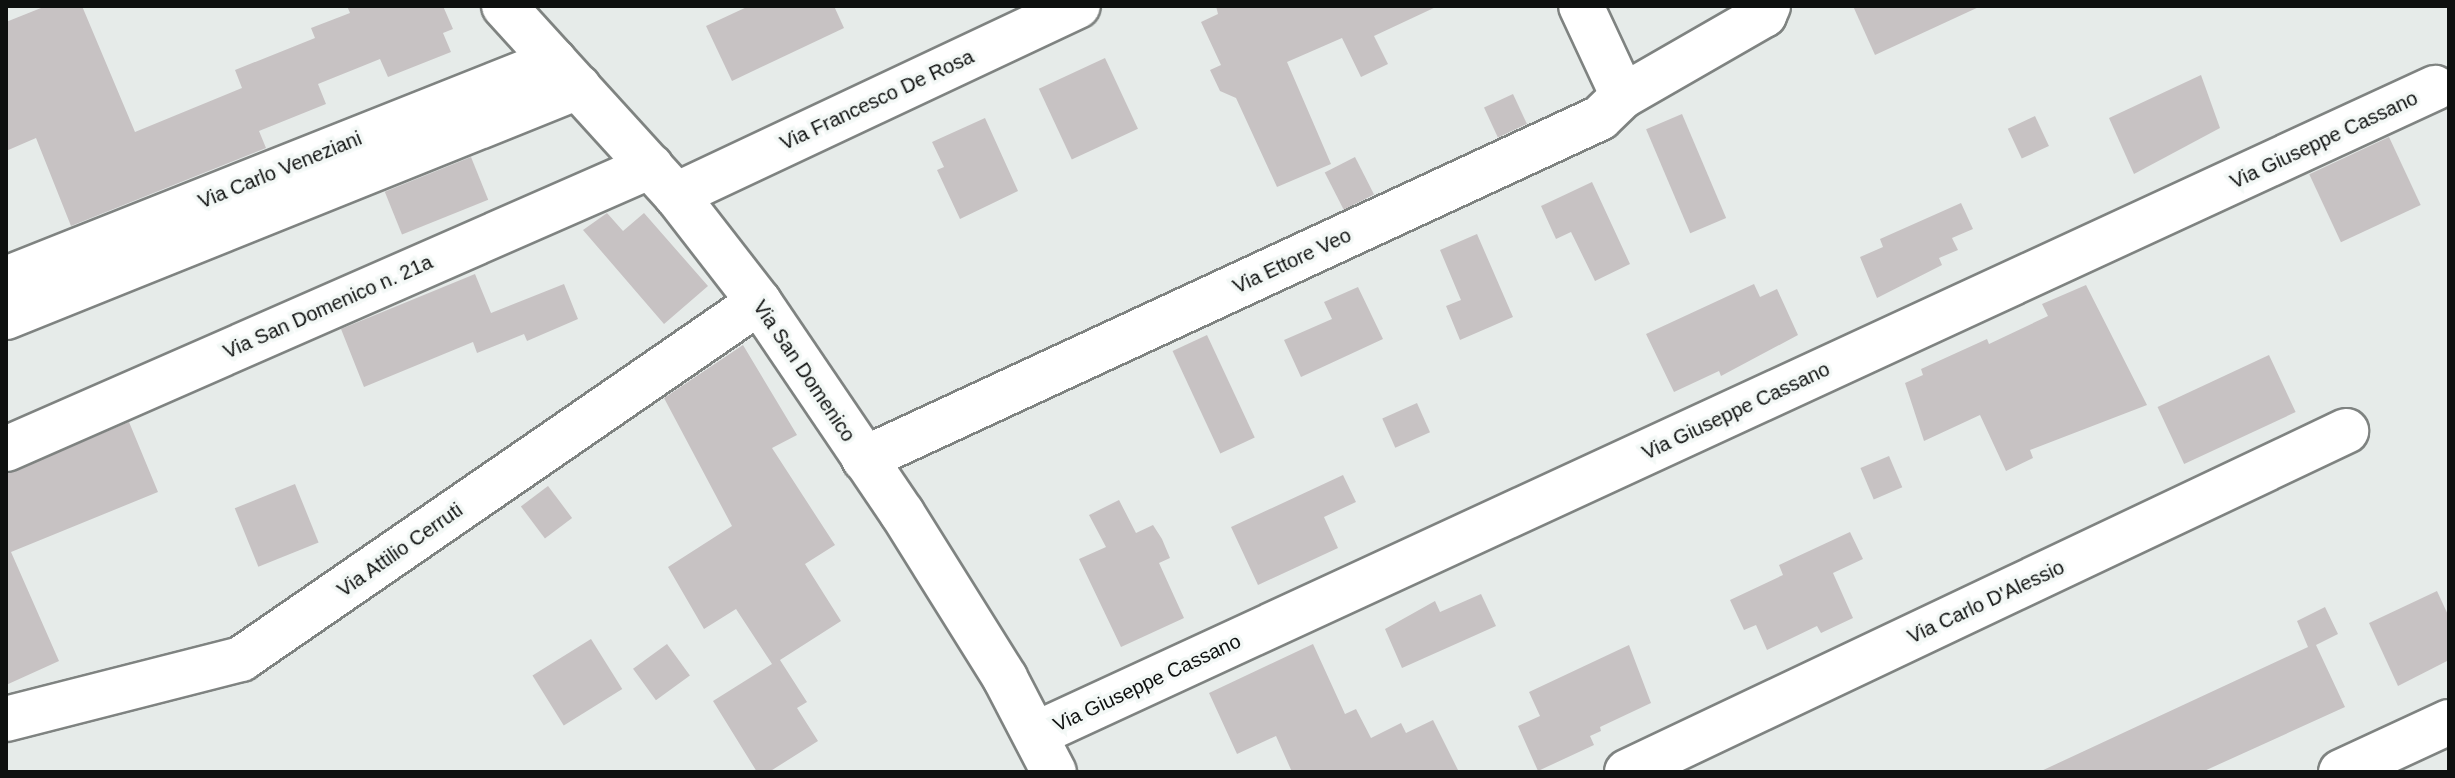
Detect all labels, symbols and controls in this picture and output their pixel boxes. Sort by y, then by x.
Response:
street label: Via Francesco De Rosa [776,45,978,155]
street label: Via Giuseppe Cassano [2226,86,2422,194]
street label: Via Carlo Veneziani [195,126,365,214]
street label: Via Ettore Veo [1229,223,1355,299]
street label: Via San Domenico n. 21a [220,250,436,364]
street label: Via San Domenico [748,296,860,446]
street label: Via Giuseppe Cassano [1638,357,1834,465]
street label: Via Attilio Cerruti [332,498,468,602]
street label: Via Carlo D'Alessio [1904,555,2068,649]
street label: Via Giuseppe Cassano [1049,629,1245,737]

